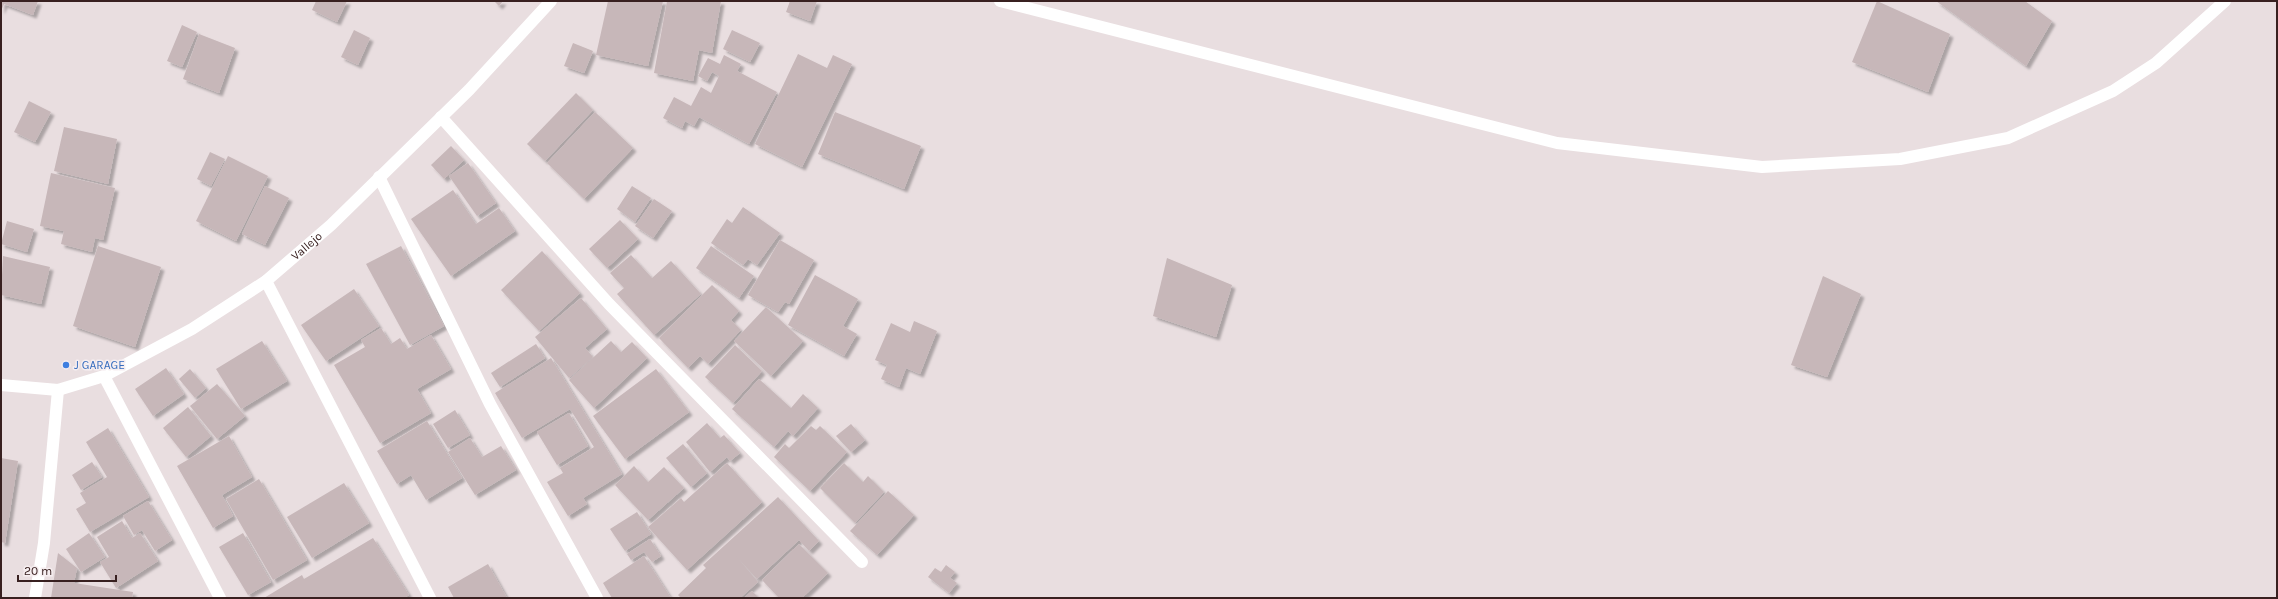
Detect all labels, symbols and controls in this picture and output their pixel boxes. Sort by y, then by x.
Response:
street label: Vallejo [288,229,325,263]
place label: J GARAGE [74,358,125,372]
marker: J GARAGE [61,360,71,370]
scale bar [18,557,116,583]
text: 20 m [24,564,52,578]

